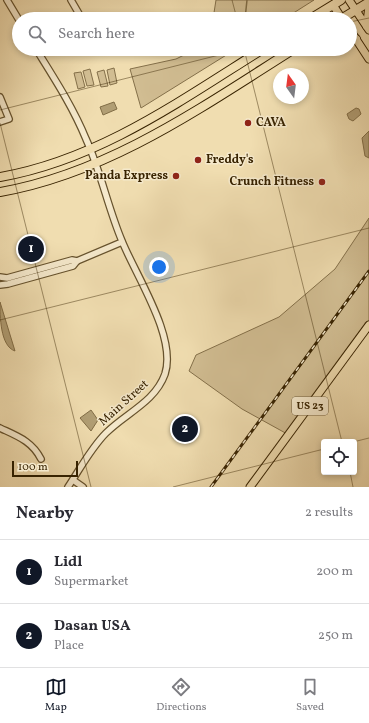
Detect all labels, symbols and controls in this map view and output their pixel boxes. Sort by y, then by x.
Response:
search box [12,12,357,56]
icon: search [26,23,48,45]
text: Search here [58,24,135,45]
north arrow [273,68,309,104]
place label: CAVA [256,115,286,131]
marker: CAVA [243,118,253,128]
place label: Freddy's [206,152,254,168]
marker: Freddy's [193,155,203,165]
place label: Panda Express [85,168,168,184]
marker: Panda Express [171,171,181,181]
place label: Crunch Fitness [230,174,314,190]
marker: Crunch Fitness [317,177,327,187]
pin: 1 [18,234,44,264]
your location [149,257,169,277]
street label: Main Street [96,376,152,430]
road number: US 23 [292,397,328,415]
pin: 2 [172,414,198,444]
map controls [321,439,357,475]
button: locate [321,439,357,475]
scale bar [12,459,78,478]
text: 100 m [18,460,48,475]
text: Nearby [16,502,74,525]
text: 2 results [305,504,353,522]
text: Lidl [54,552,82,573]
text: 1 [26,563,32,581]
text: 200 m [316,563,353,581]
text: Supermarket [54,573,129,591]
text: Dasan USA [54,616,131,637]
text: 2 [26,627,32,645]
text: 250 m [318,627,353,645]
text: Place [54,637,84,655]
tab: Map [45,676,67,715]
tab: Directions [156,676,207,715]
tab: Saved [296,676,324,715]

